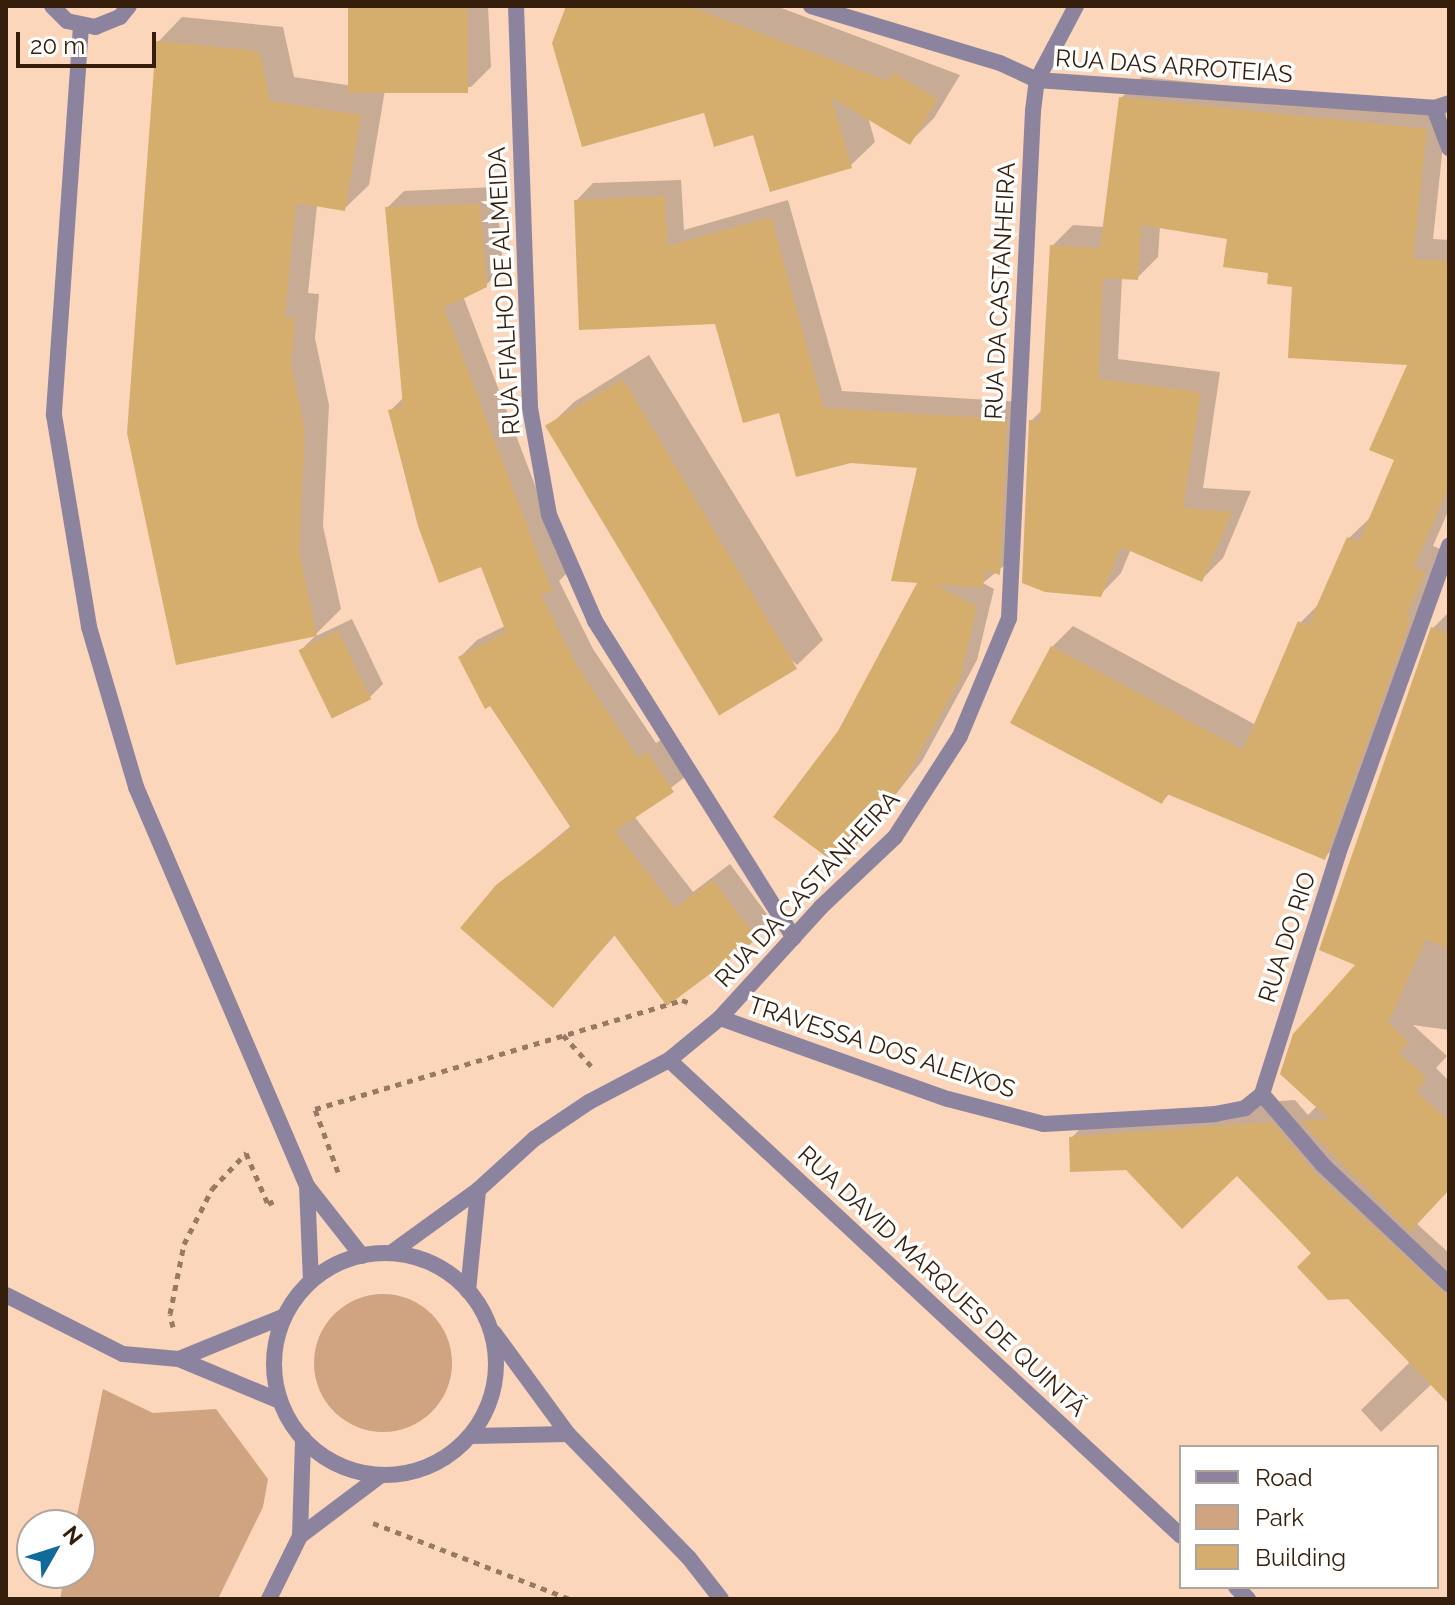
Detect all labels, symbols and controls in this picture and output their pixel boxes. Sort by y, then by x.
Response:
scale bar [20,16,160,66]
text: 20 m [30,31,85,60]
street label: RUA DAS ARROTEIAS [1054,43,1294,89]
street label: RUA FIALHO DE ALMEIDA [482,145,526,437]
street label: RUA DA CASTANHEIRA [979,161,1021,421]
street label: RUA DA CASTANHEIRA [708,784,906,994]
street label: RUA DO RIO [1252,868,1322,1006]
street label: TRAVESSA DOS ALEIXOS [744,990,1020,1104]
street label: RUA DAVID MARQUES DE QUINTÃ [792,1139,1092,1423]
legend [1179,1445,1439,1589]
text: Road [1255,1463,1313,1492]
text: Park [1255,1503,1304,1532]
north arrow [16,1509,96,1589]
text: N [58,1520,88,1550]
text: Building [1255,1543,1346,1572]

